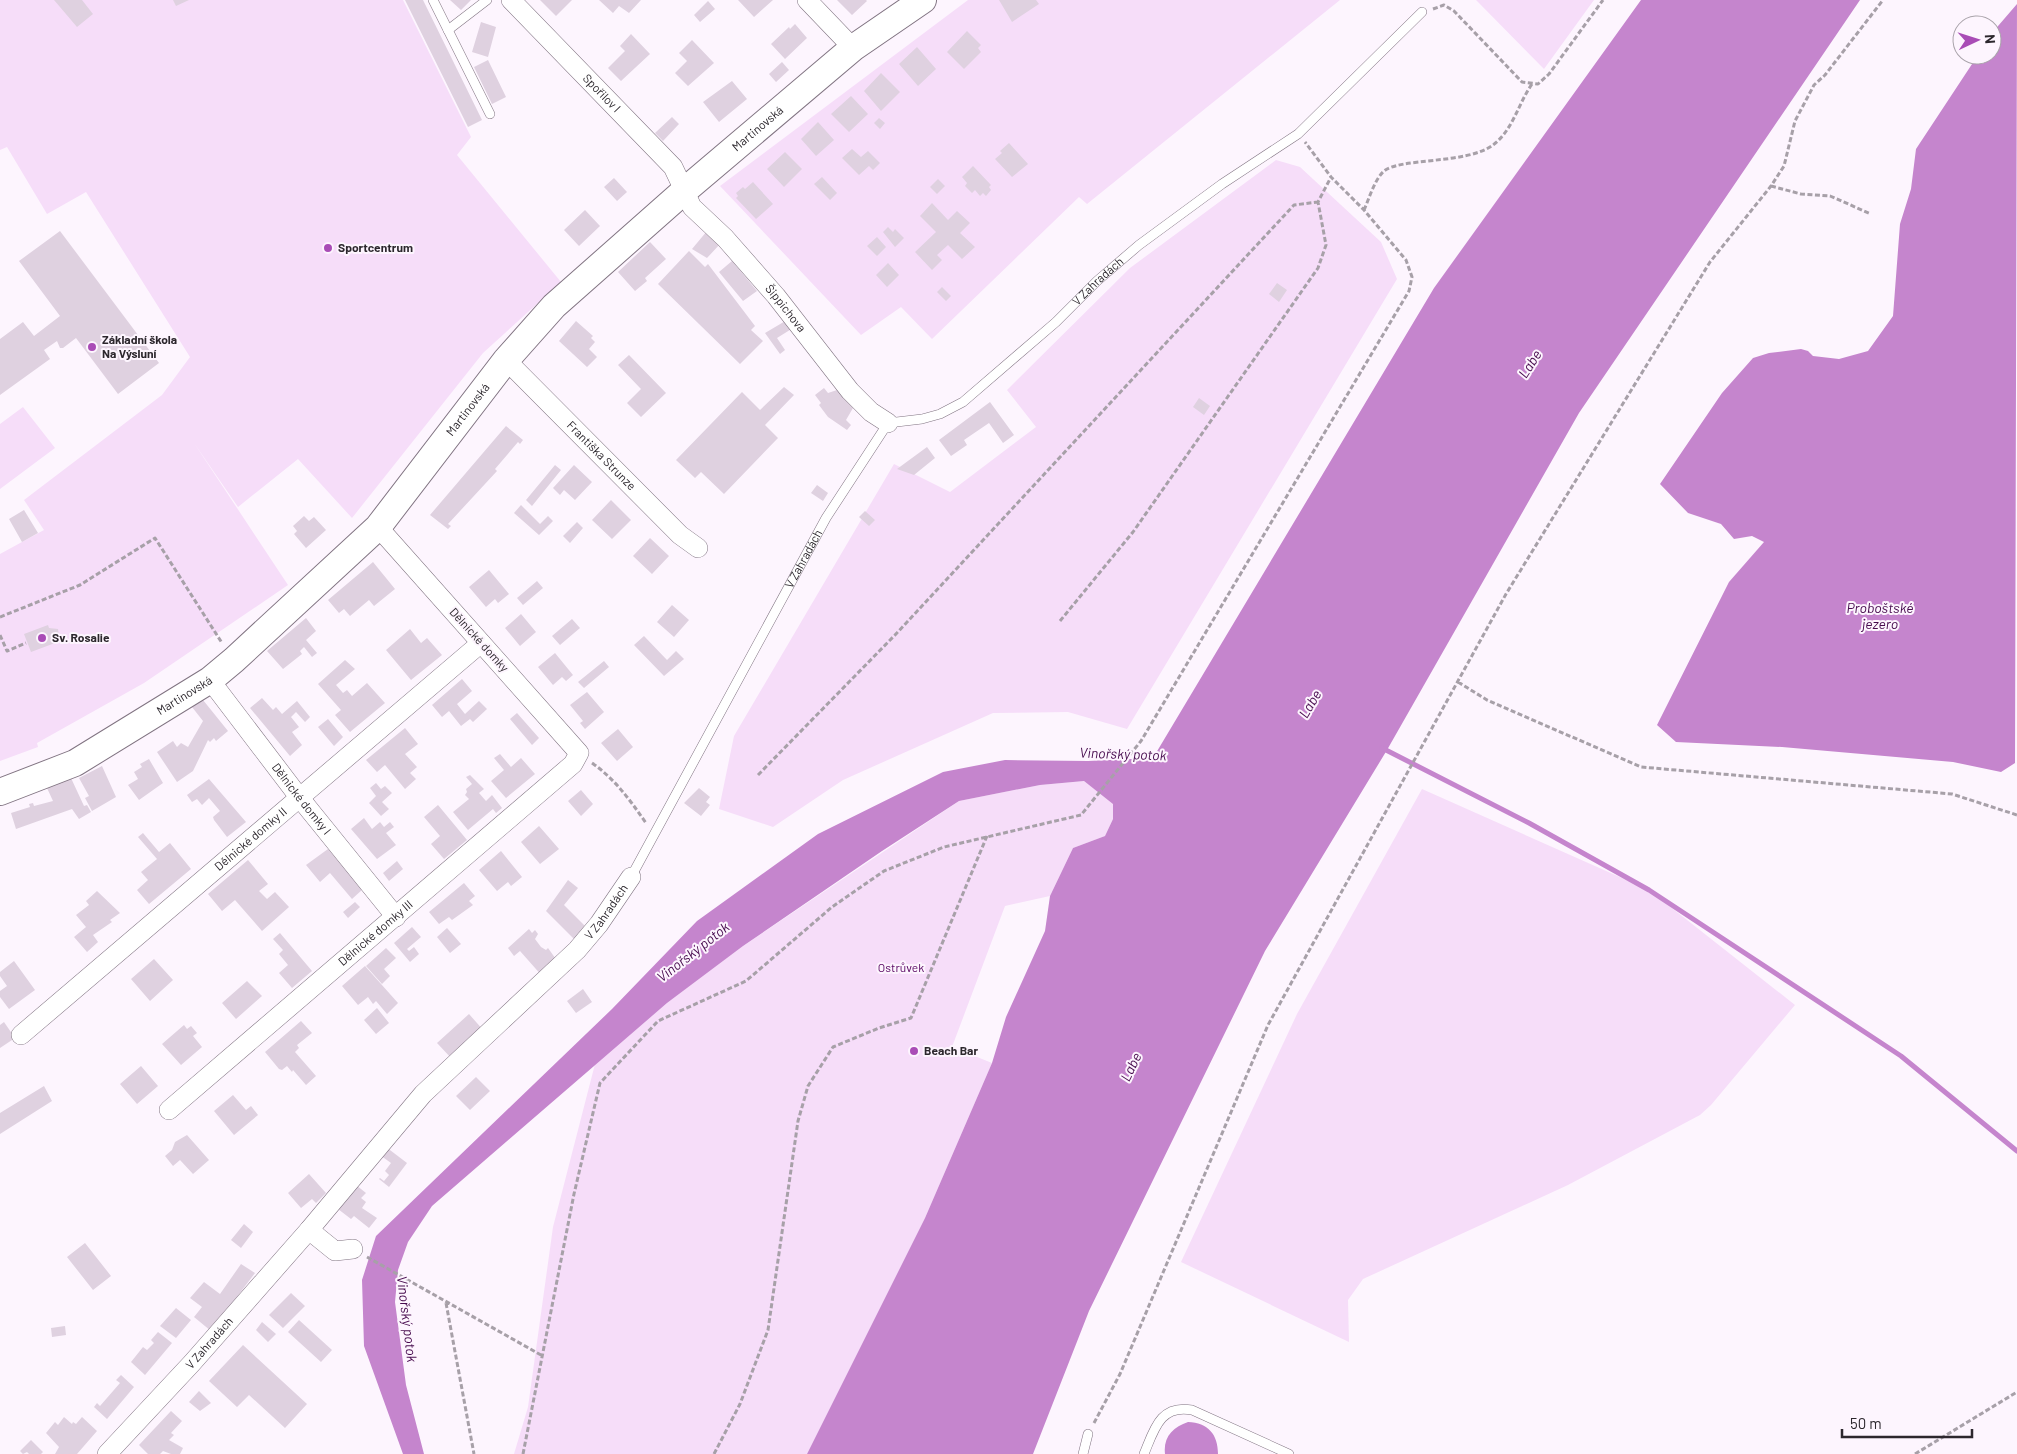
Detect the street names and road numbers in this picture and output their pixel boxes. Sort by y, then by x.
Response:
street label: Spořilov I [581,71,624,115]
street label: Martinovská [729,102,786,153]
street label: V Zahradách [1069,254,1126,308]
street label: Šippichova [763,281,809,334]
street label: Martinovská [443,380,492,438]
street label: Františka Strunze [565,418,639,493]
street label: V Zahradách [781,527,824,590]
street label: Dělnické domky [447,604,513,675]
street label: Martinovská [154,672,214,717]
street label: Dělnické domky I [270,760,334,837]
street label: Dělnické domky II [211,804,289,873]
street label: V Zahradách [581,881,630,942]
street label: Dělnické domky III [335,897,415,968]
street label: V Zahradách [182,1314,235,1371]

